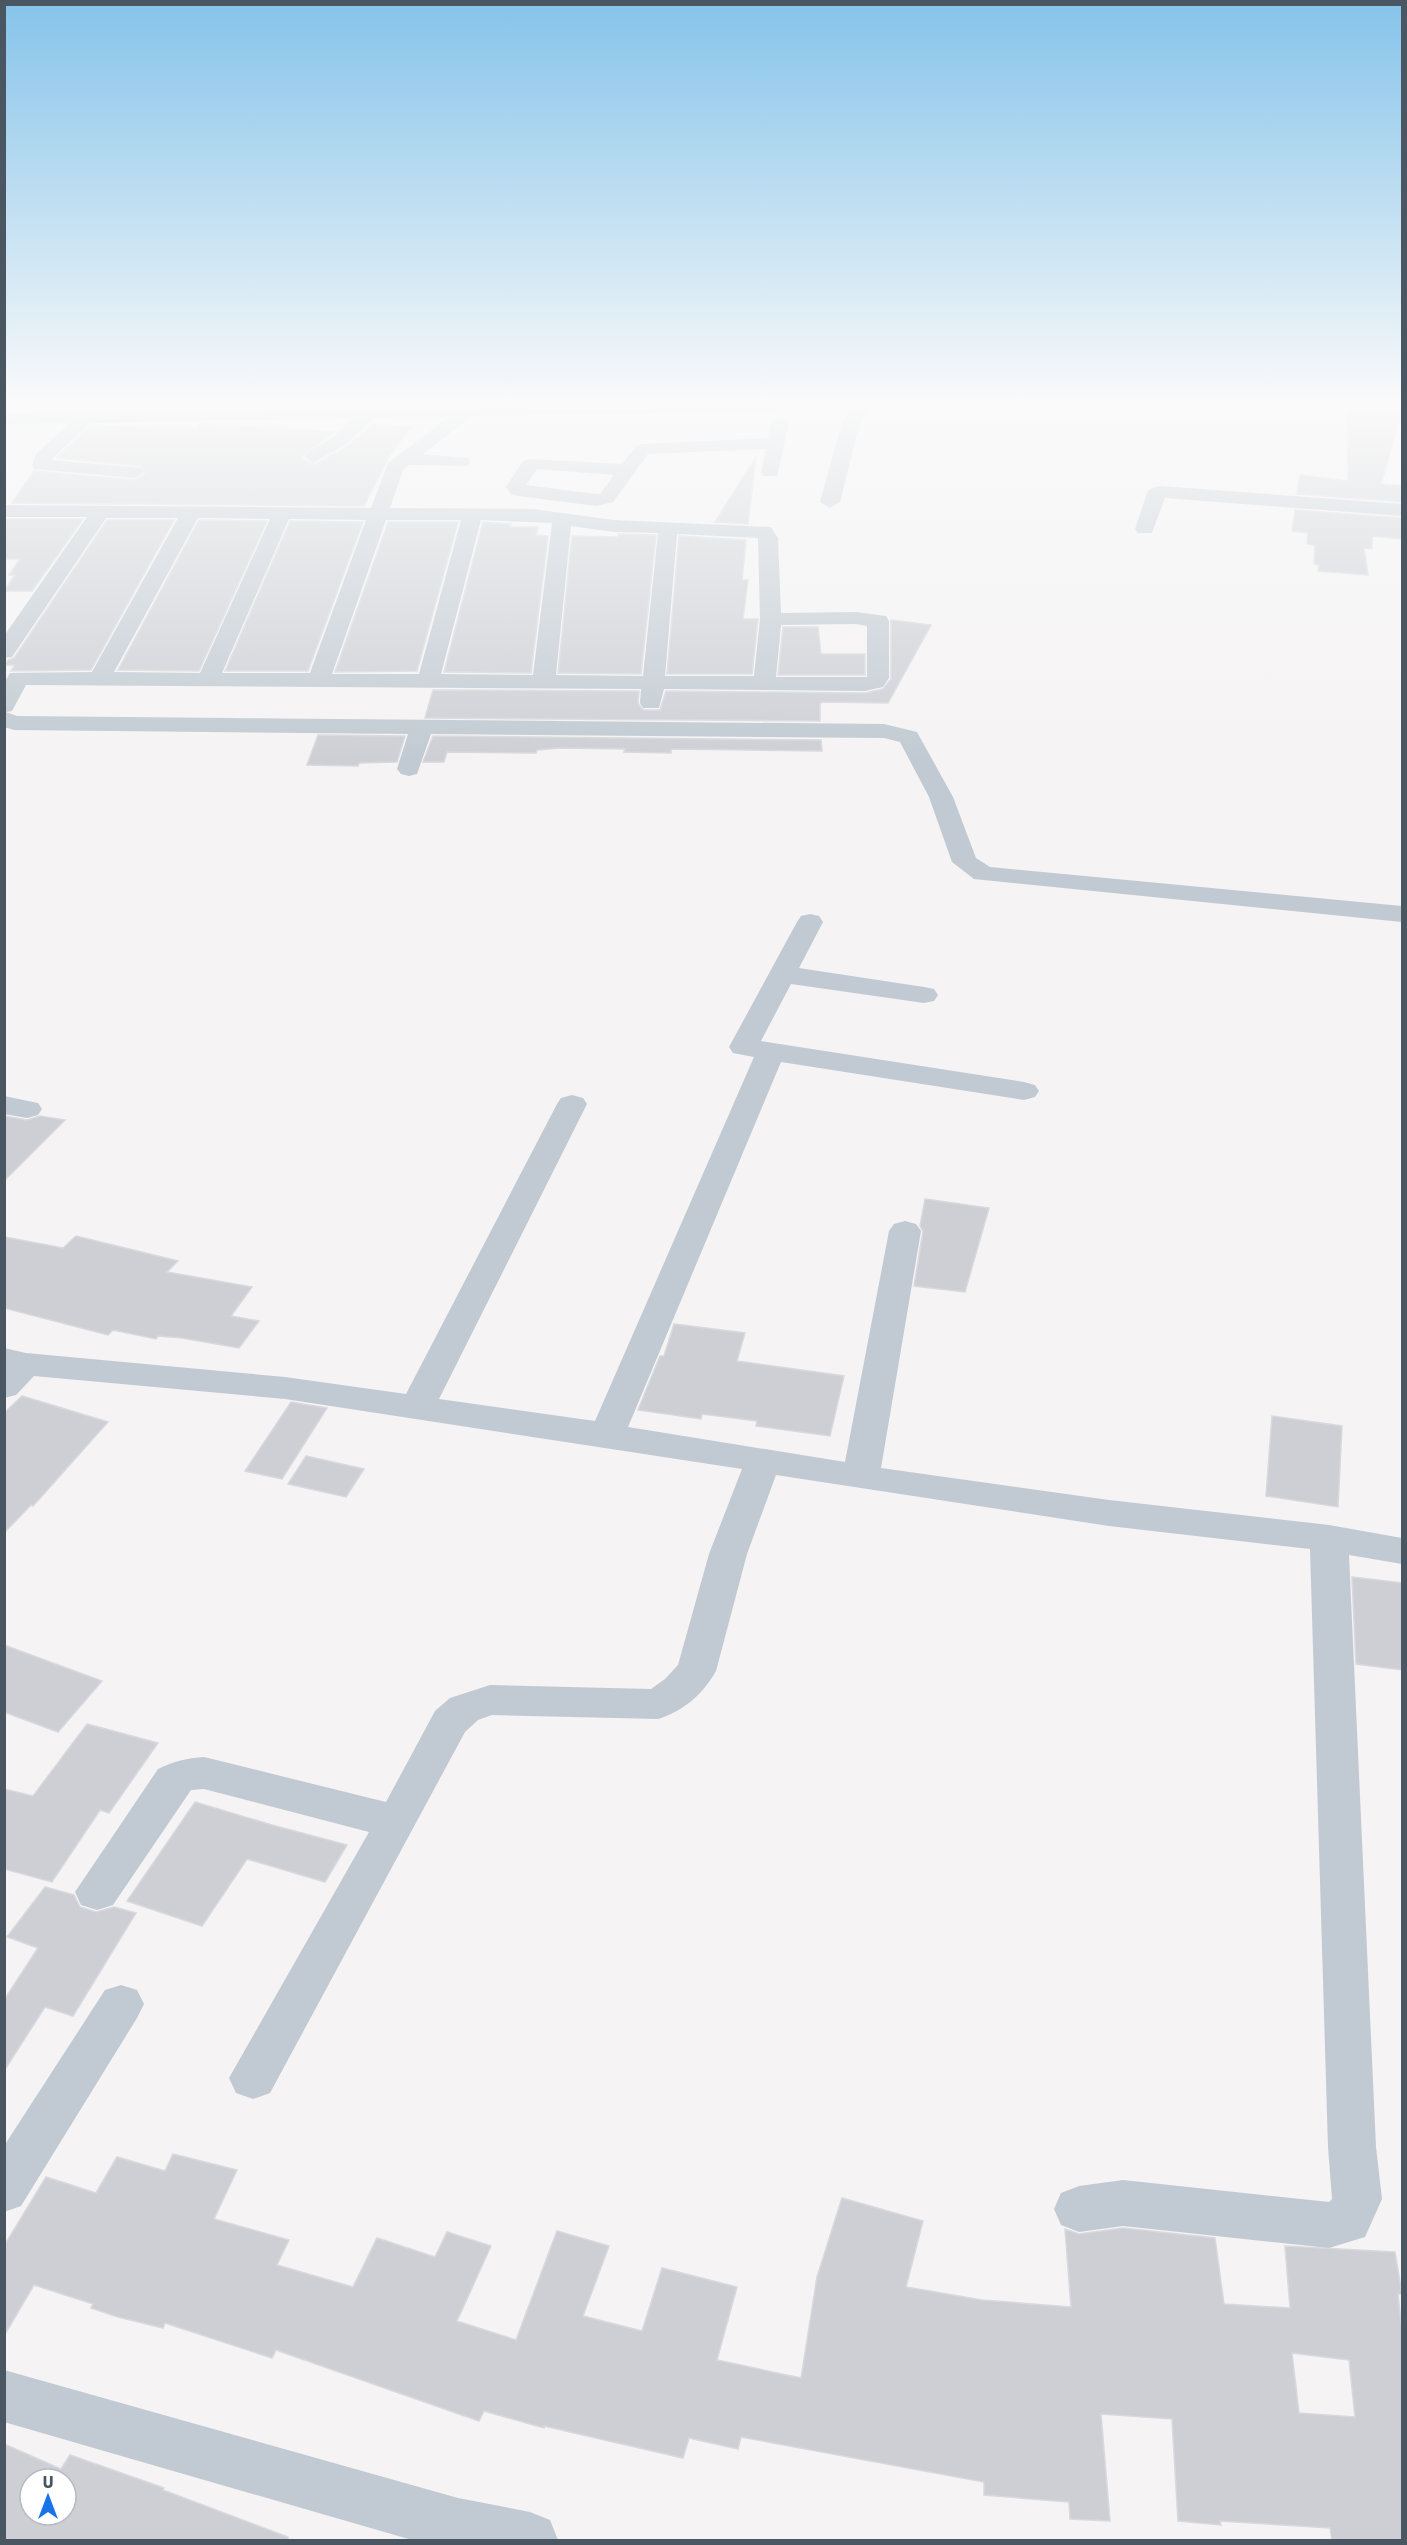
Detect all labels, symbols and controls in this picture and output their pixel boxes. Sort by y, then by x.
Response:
north arrow [18,2467,78,2527]
text: U [42,2471,54,2494]

